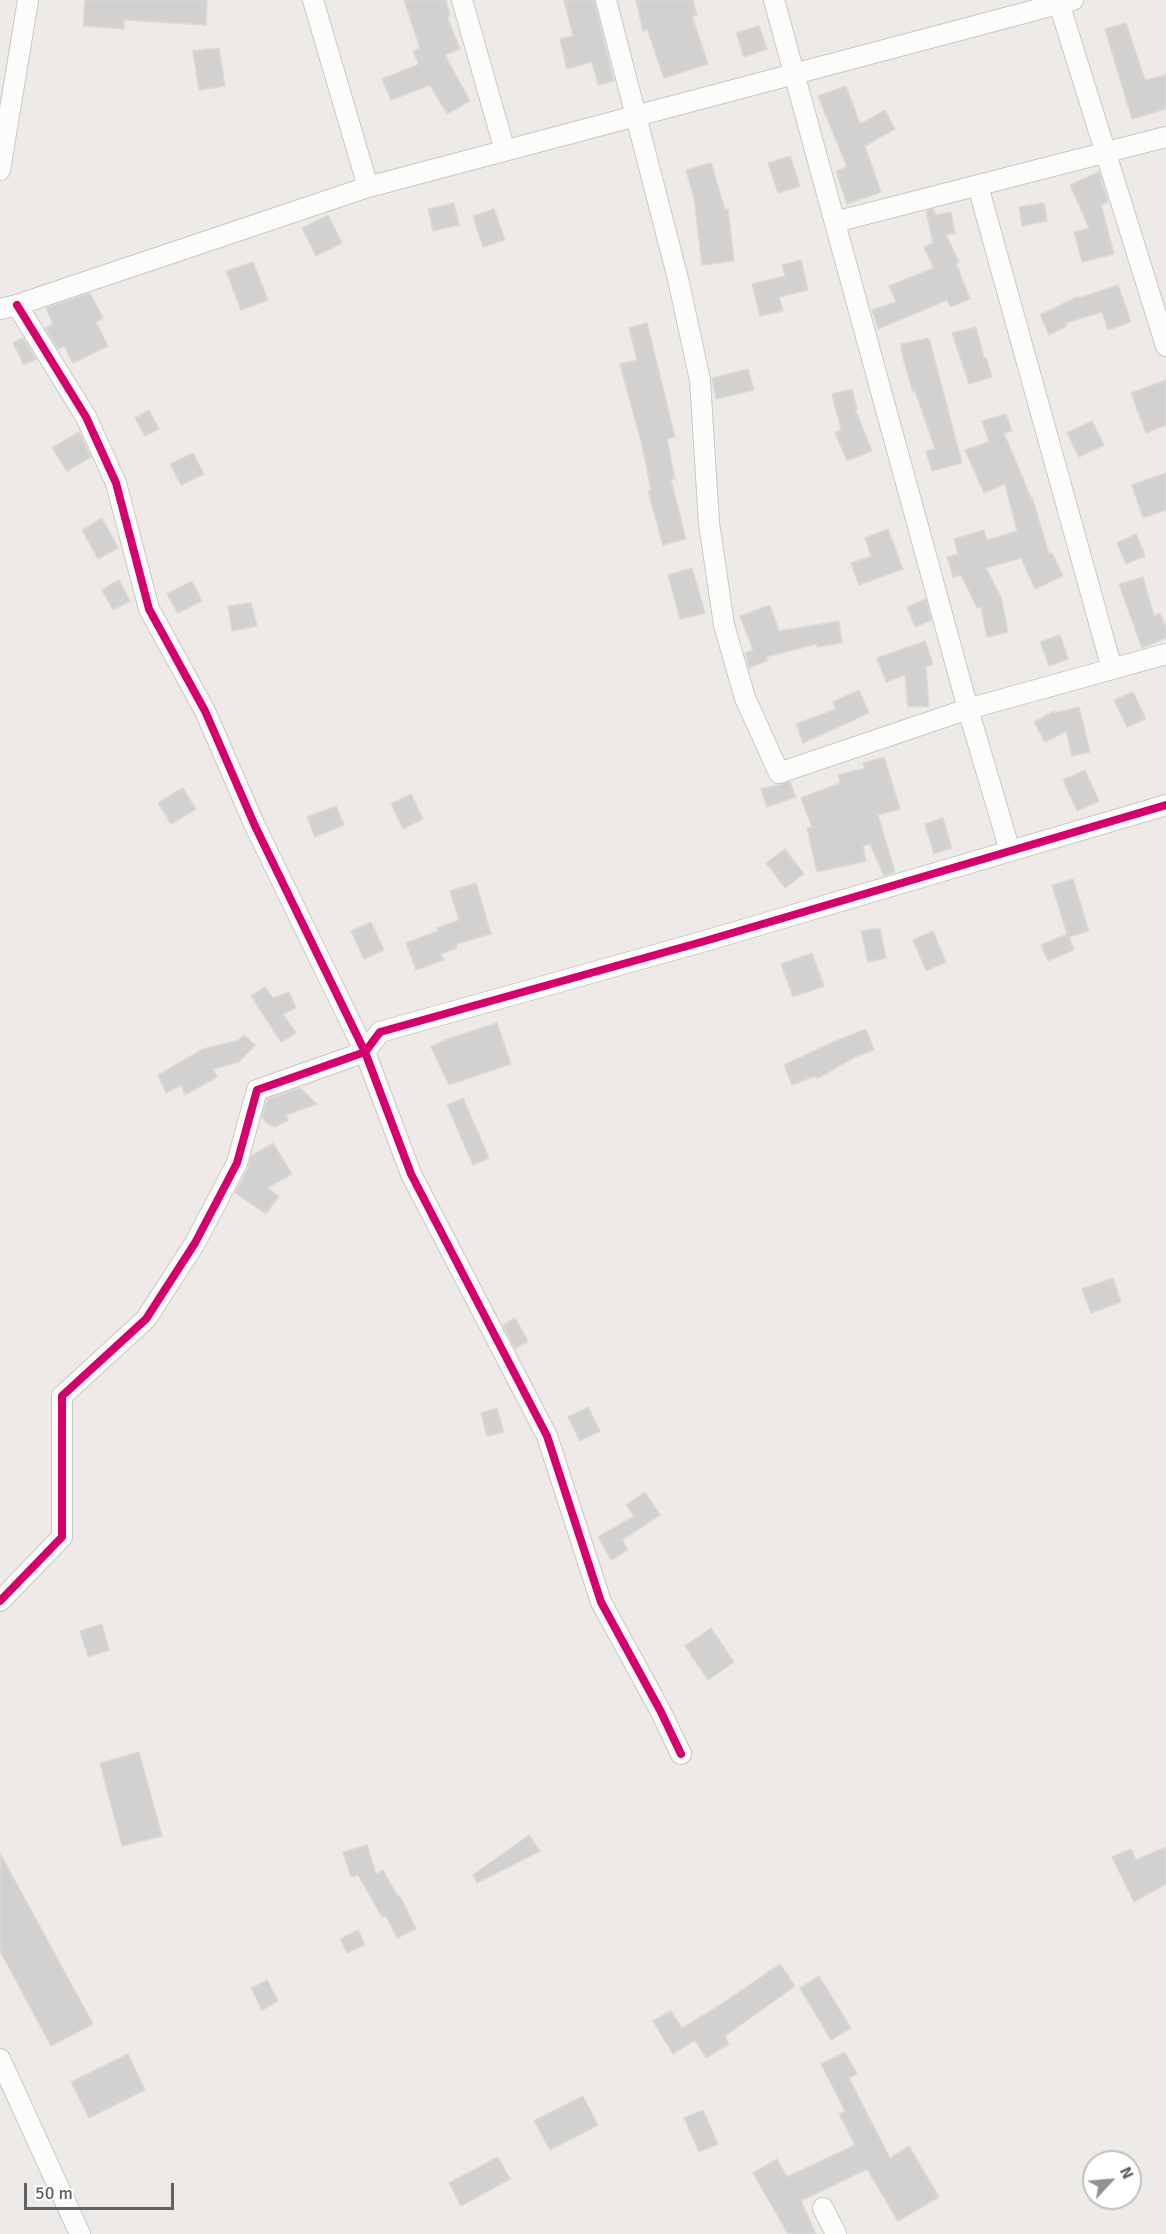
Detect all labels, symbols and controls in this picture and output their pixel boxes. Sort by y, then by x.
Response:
north arrow [1082,2150,1142,2210]
text: N [1115,2164,1138,2182]
scale bar [27,2171,177,2209]
text: 50 m [35,2182,73,2204]

